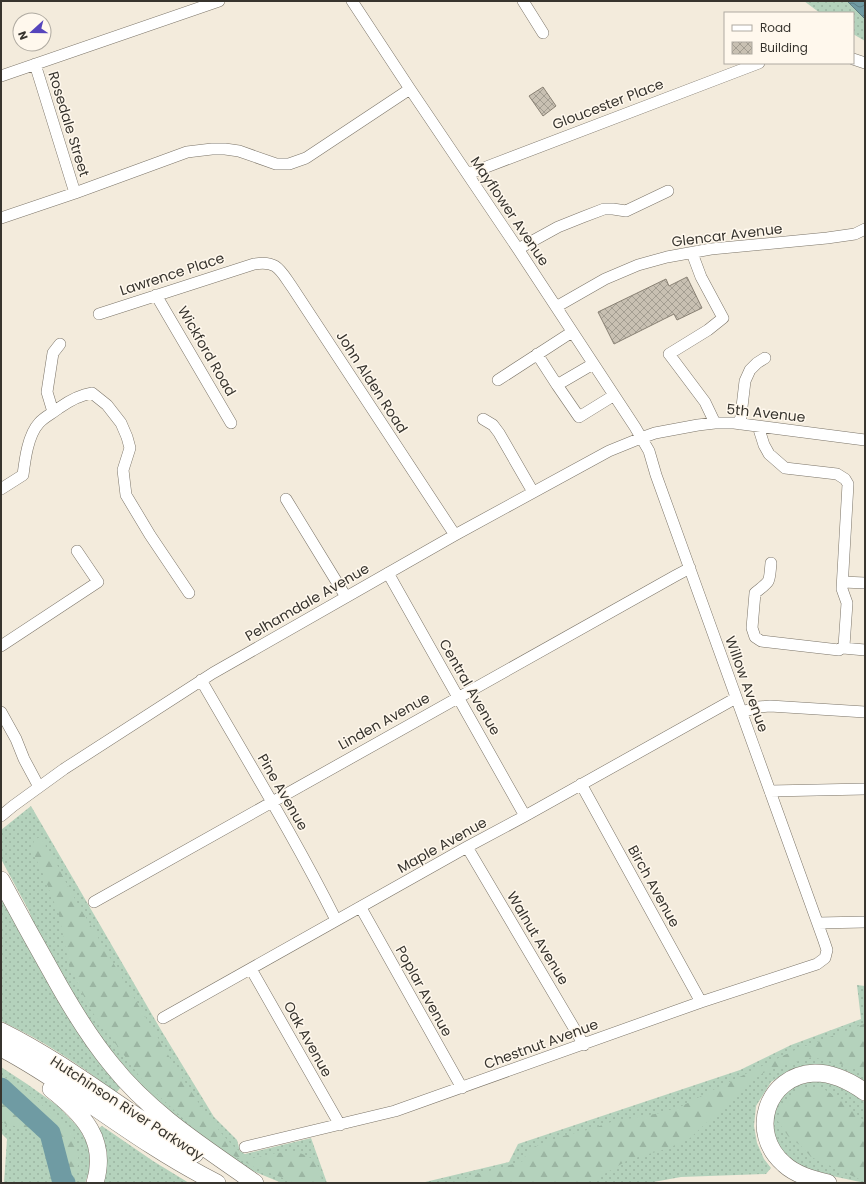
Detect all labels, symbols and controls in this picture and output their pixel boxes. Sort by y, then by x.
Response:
north arrow [12,12,52,52]
legend [724,12,854,64]
text: Road [760,19,791,36]
text: N [14,29,32,42]
text: Building [760,39,808,56]
street label: Rosedale Street [43,69,95,179]
street label: Gloucester Place [549,73,667,134]
street label: Mayflower Avenue [466,152,554,270]
street label: Glencar Avenue [670,218,784,252]
street label: Lawrence Place [117,248,227,300]
street label: Wickford Road [173,302,241,400]
street label: John Alden Road [331,327,413,437]
street label: 5th Avenue [726,399,807,427]
street label: Pelhamdale Avenue [241,558,373,646]
street label: Willow Avenue [720,633,774,735]
street label: Central Avenue [434,635,506,739]
street label: Linden Avenue [335,687,434,754]
street label: Pine Avenue [253,750,313,834]
street label: Maple Avenue [394,812,491,878]
street label: Birch Avenue [623,841,685,931]
street label: Walnut Avenue [502,887,574,989]
street label: Poplar Avenue [391,942,457,1040]
street label: Oak Avenue [279,997,337,1081]
street label: Chestnut Avenue [481,1014,601,1074]
street label: Hutchinson River Parkway [47,1051,208,1165]

